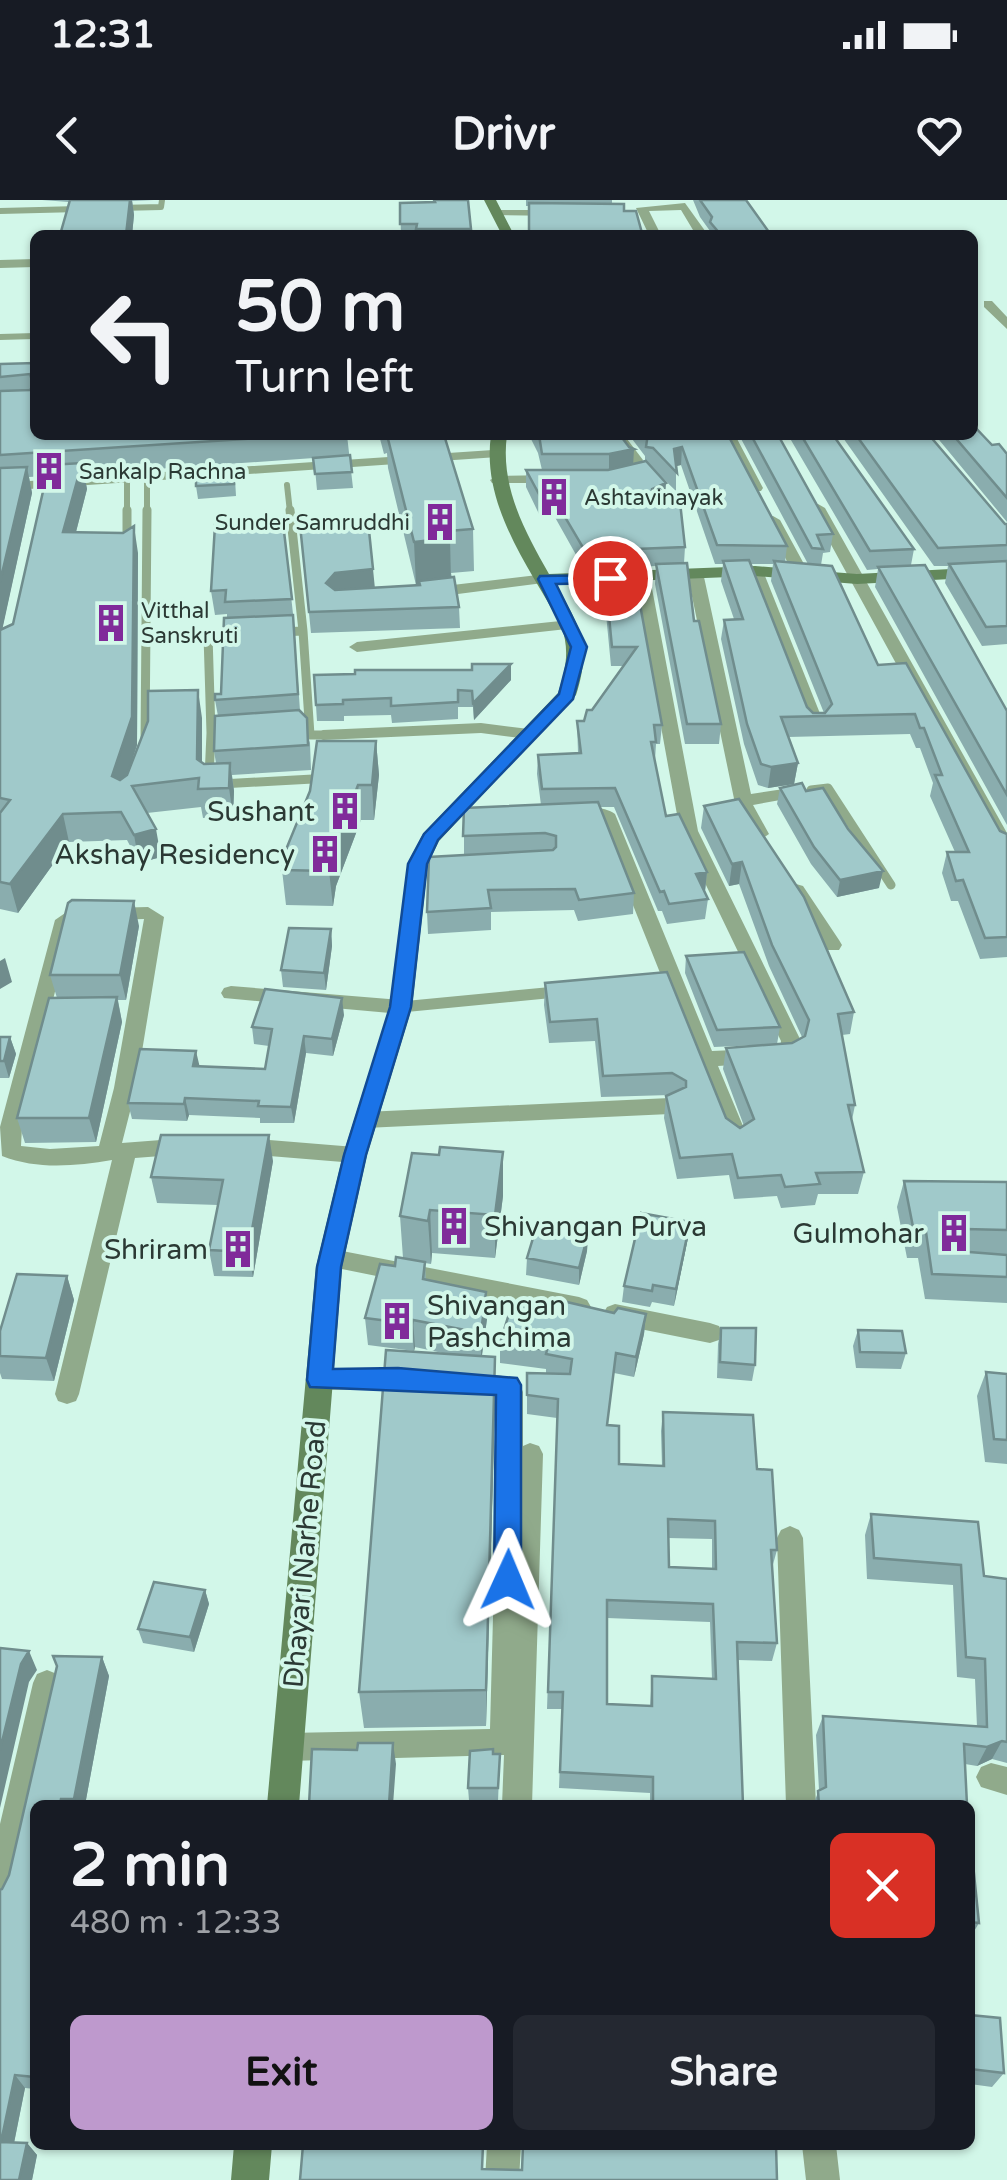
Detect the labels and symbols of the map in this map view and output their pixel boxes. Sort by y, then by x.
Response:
building icon: Sankalp Rachna [28,450,70,492]
place label: Sankalp Rachna [79,459,246,485]
building icon: Ashtavinayak [533,476,575,518]
place label: Ashtavinayak [584,485,723,511]
building icon: Sunder Samruddhi [419,501,461,543]
place label: Sunder Samruddhi [215,510,410,536]
pin [568,536,653,621]
place label: Vitthal Sanskruti [141,598,239,649]
building icon: Vitthal Sanskruti [90,602,132,644]
building icon: Sushant [324,790,366,832]
place label: Sushant [207,795,315,829]
building icon: Akshay Residency [304,833,346,875]
place label: Akshay Residency [54,838,295,872]
building icon: Shivangan Purva [433,1205,475,1247]
place label: Shivangan Purva [484,1210,707,1244]
building icon: Gulmohar [933,1212,975,1254]
place label: Gulmohar [793,1217,924,1251]
building icon: Shriram [217,1228,259,1270]
place label: Shriram [104,1233,208,1267]
place label: Shivangan Pashchima [427,1289,572,1355]
building icon: Shivangan Pashchima [376,1300,418,1342]
street label: Dhayari Narhe Road [276,1419,334,1689]
position arrow [456,1528,560,1632]

